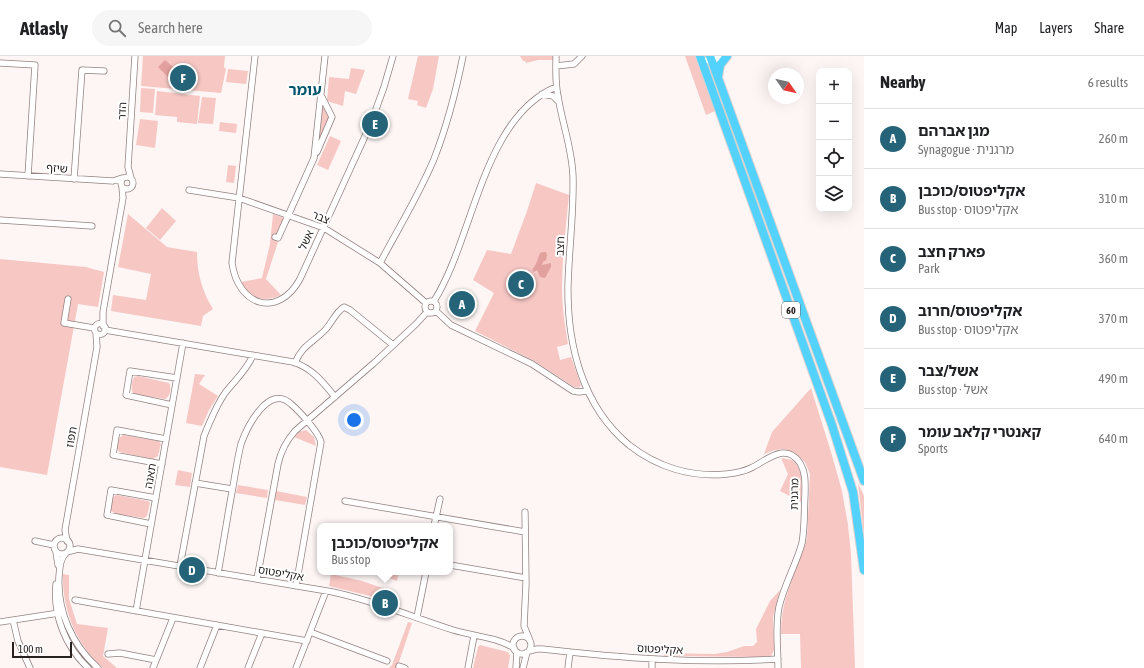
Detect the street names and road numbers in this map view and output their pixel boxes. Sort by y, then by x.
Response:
street label: הדר [116,101,128,120]
street label: שיזף [46,161,68,175]
street label: צבר [311,208,331,226]
street label: אשל [296,228,316,252]
street label: חצב [553,236,567,256]
road number: 60 [782,302,800,318]
street label: תפוז [63,426,79,448]
street label: תאנה [142,462,158,490]
street label: מרגנית [788,478,800,510]
street label: אקליפטוס [257,563,305,583]
street label: אקליפטוס [637,642,684,656]

